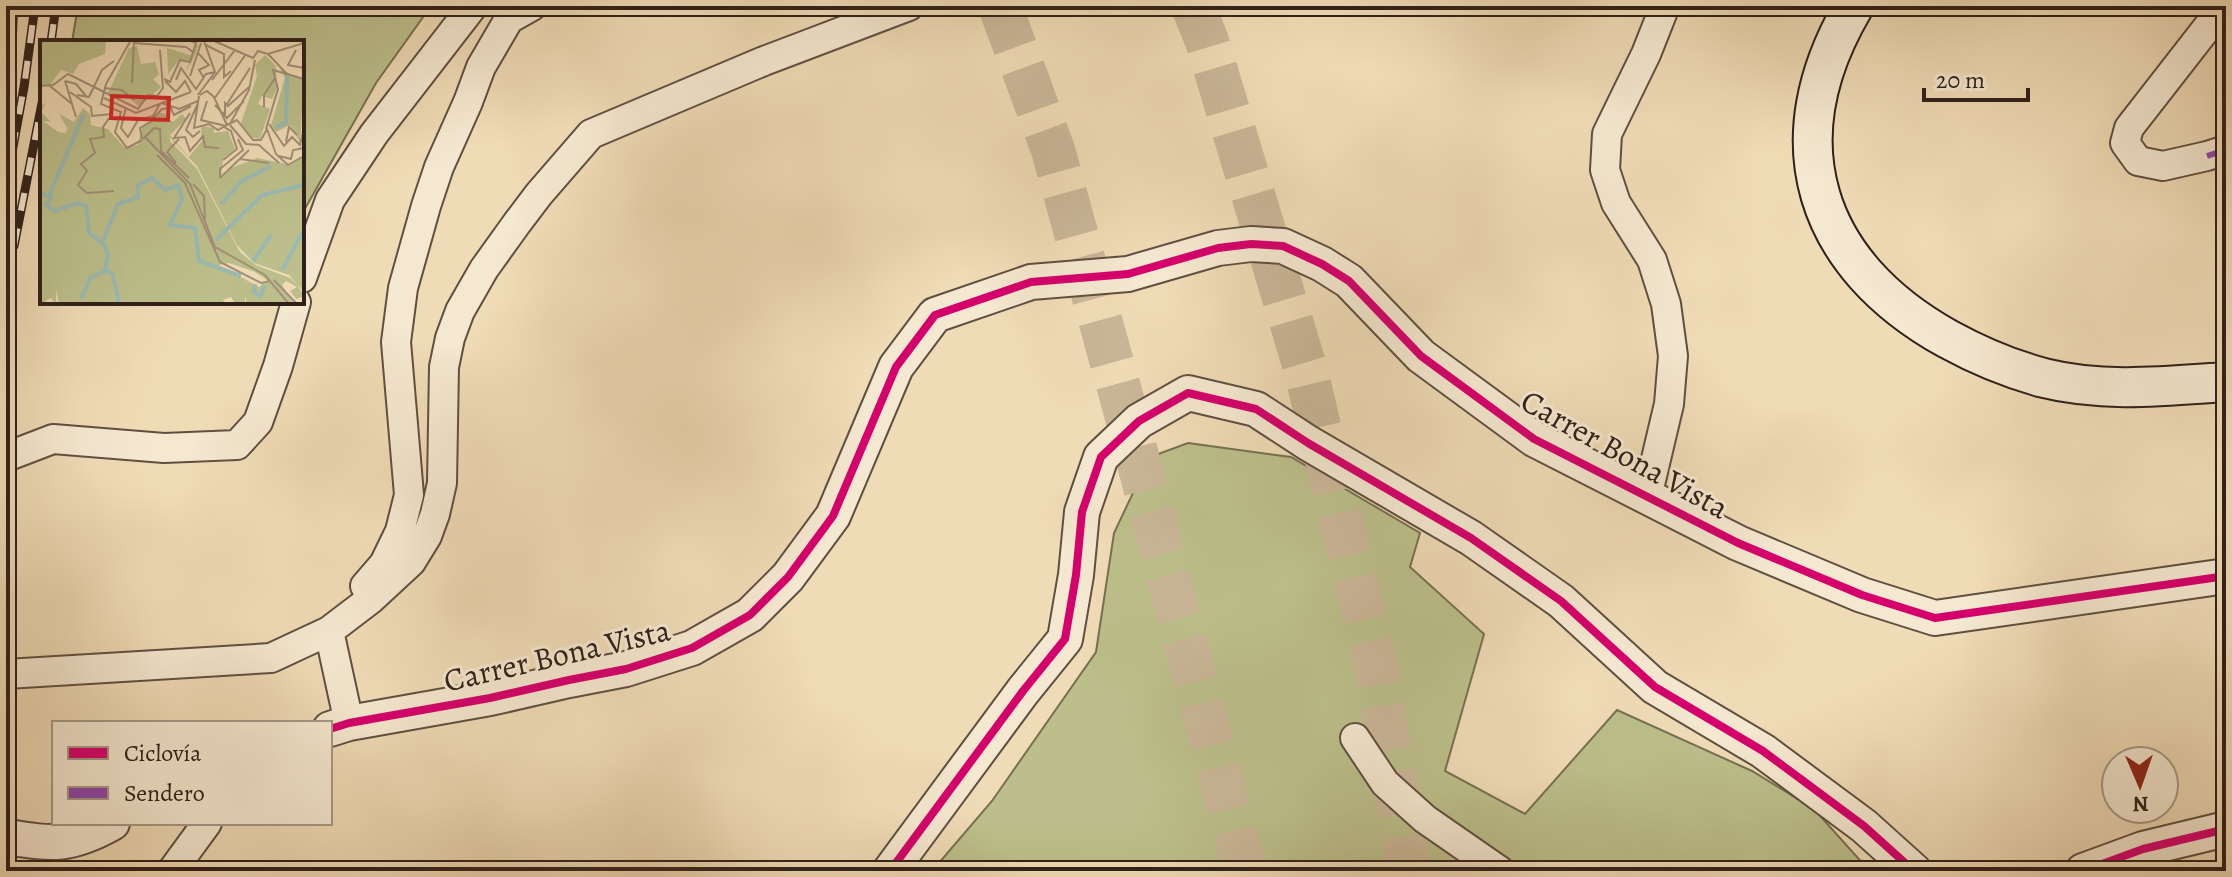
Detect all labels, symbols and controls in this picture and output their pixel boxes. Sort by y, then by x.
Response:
inset map [40,40,304,304]
scale bar [1924,52,2028,102]
text: 20 m [1936,64,1985,96]
street label: Carrer Bona Vista [1513,379,1737,529]
street label: Carrer Bona Vista [439,608,675,702]
legend [52,721,332,825]
text: Ciclovía [124,737,202,769]
north arrow [2100,745,2180,825]
text: Sendero [124,777,205,809]
text: N [2132,789,2149,819]

